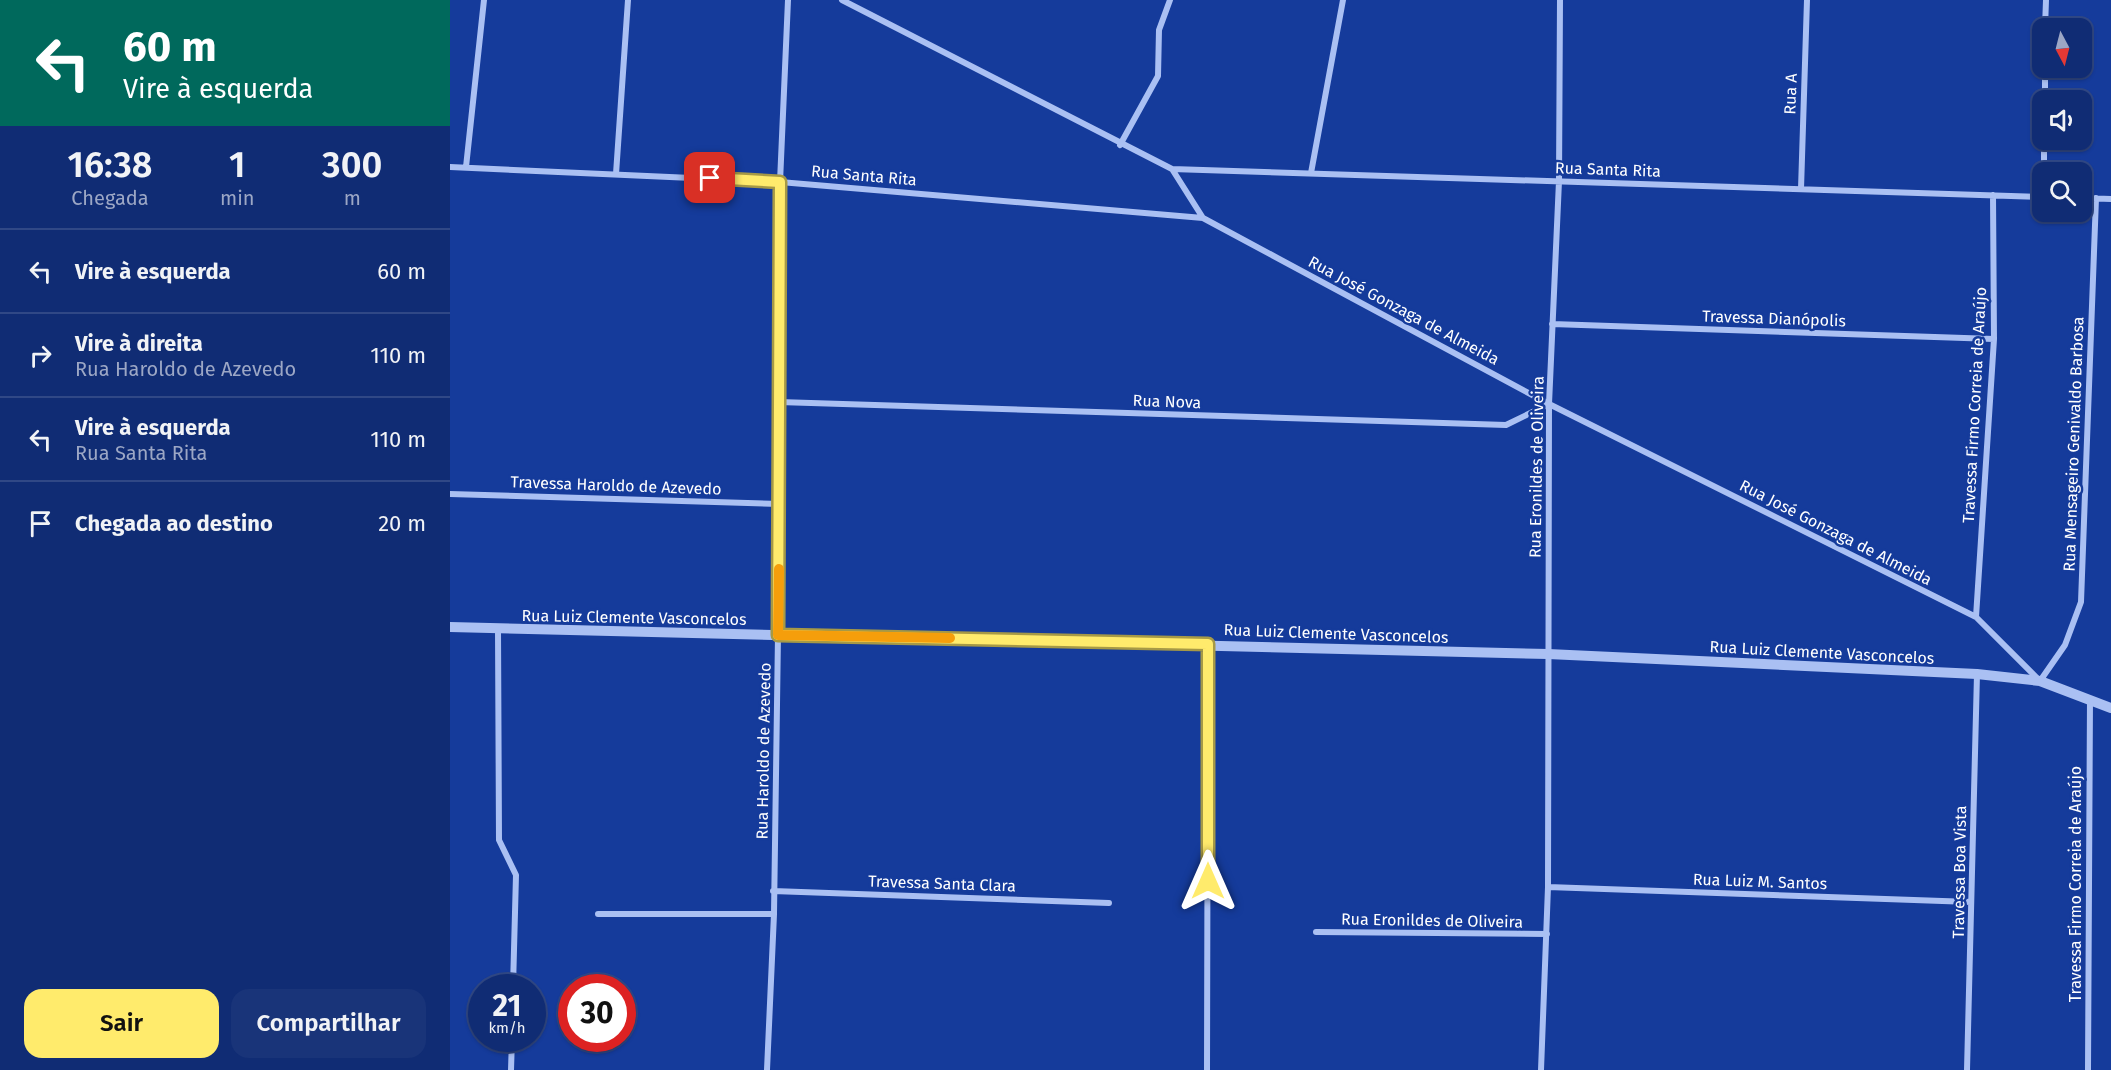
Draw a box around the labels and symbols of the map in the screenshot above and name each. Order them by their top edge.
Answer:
north arrow [2032,18,2092,78]
street label: Rua A [1780,72,1801,115]
pin [684,152,735,203]
street label: Rua Santa Rita [1555,158,1661,181]
street label: Rua Santa Rita [810,161,918,190]
street label: Rua José Gonzaga de Almeida [1305,252,1502,369]
street label: Travessa Firmo Correia de Araújo [1959,286,1990,524]
street label: Travessa Dianópolis [1702,306,1846,331]
street label: Rua Mensageiro Genivaldo Barbosa [2060,316,2087,572]
street label: Rua Eronildes de Oliveira [1525,376,1548,558]
street label: Rua Nova [1132,391,1202,412]
street label: Travessa Haroldo de Azevedo [510,472,722,499]
street label: Rua José Gonzaga de Almeida [1736,476,1935,589]
street label: Rua Luiz Clemente Vasconcelos [521,606,747,629]
street label: Rua Luiz Clemente Vasconcelos [1223,620,1449,647]
street label: Rua Luiz Clemente Vasconcelos [1709,637,1935,668]
street label: Rua Haroldo de Azevedo [752,662,775,840]
street label: Travessa Firmo Correia de Araújo [2066,766,2085,1002]
street label: Travessa Boa Vista [1949,805,1970,939]
position arrow [1176,849,1240,913]
street label: Rua Luiz M. Santos [1692,870,1827,893]
street label: Travessa Santa Clara [868,871,1016,896]
street label: Rua Eronildes de Oliveira [1341,909,1523,932]
speed limit sign: 30 [558,974,636,1052]

